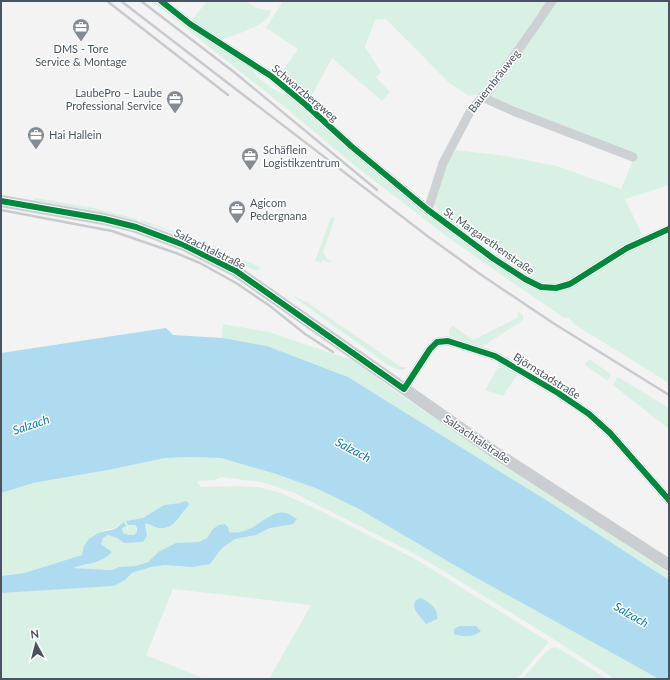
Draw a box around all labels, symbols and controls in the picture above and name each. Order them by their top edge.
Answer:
office icon: DMS - Tore Service & Montage [71,17,91,42]
place label: DMS - Tore Service & Montage [35,42,127,68]
street label: Bauernbräuweg [465,46,522,115]
street label: Schwarzbergweg [270,61,341,124]
place label: LaubePro – Laube Professional Service [66,86,162,112]
office icon: LaubePro – Laube Professional Service [165,89,185,114]
office icon: Hai Hallein [26,125,46,150]
place label: Hai Hallein [49,128,102,141]
place label: Schäflein Logistikzentrum [263,143,340,169]
office icon: Schäflein Logistikzentrum [240,146,260,171]
place label: Agicom Pedergnana [250,196,307,222]
office icon: Agicom Pedergnana [227,199,247,224]
street label: St. Margarethenstraße [442,204,537,277]
street label: Salzachtalstraße [172,226,248,272]
street label: Björnstadstraße [511,350,583,401]
water label: Salzach [11,411,51,438]
street label: Salzachtalstraße [441,411,513,466]
water label: Salzach [333,434,373,465]
water label: Salzach [611,599,651,631]
north arrow [16,624,56,664]
text: N [30,627,40,641]

